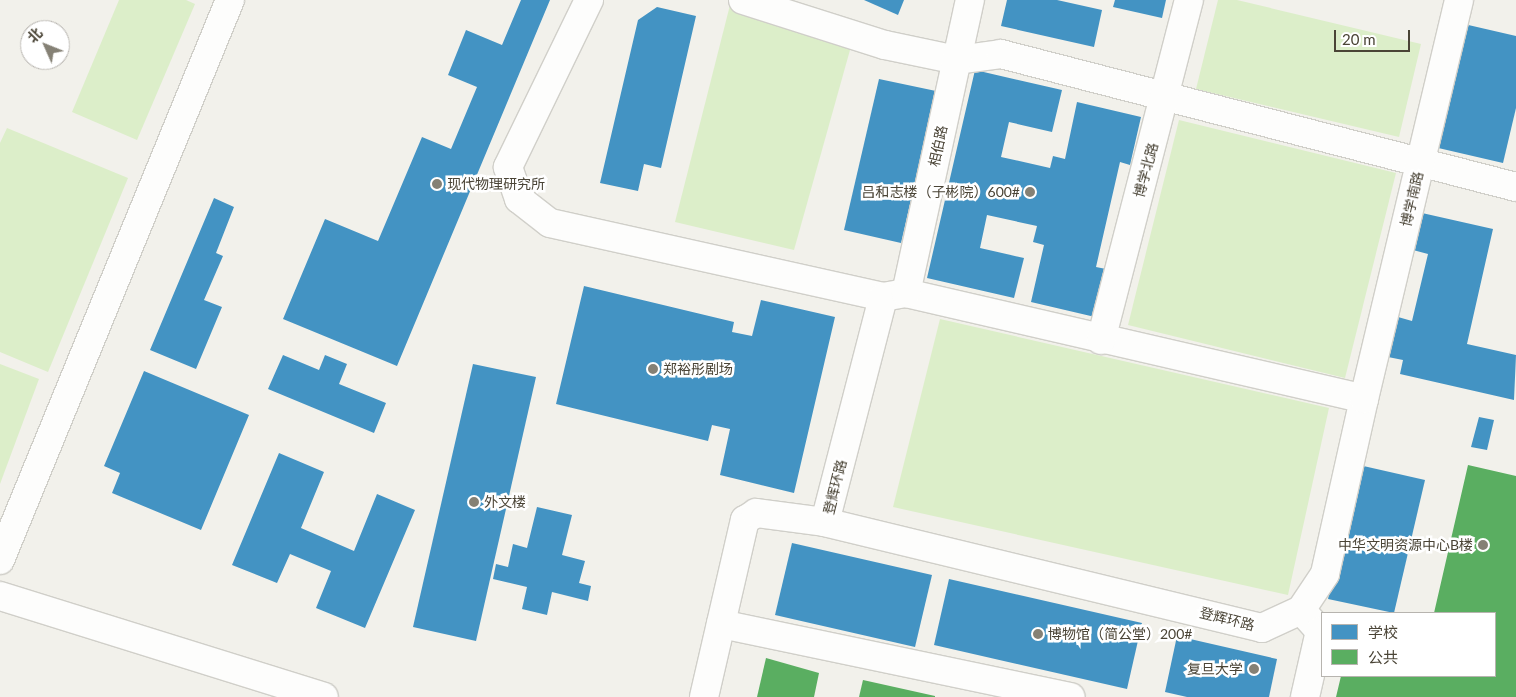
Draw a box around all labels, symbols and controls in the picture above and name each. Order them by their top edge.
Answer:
north arrow [20,20,70,70]
scale bar [1336,20,1412,52]
text: 北 [24,24,46,46]
text: 20 m [1342,30,1376,48]
street label: 相伯路 [925,124,951,168]
street label: 博学北路 [1131,141,1161,199]
street label: 博学南路 [1398,170,1426,228]
place label: 现代物理研究所 [447,176,545,192]
marker: 现代物理研究所 [431,178,443,190]
place label: 吕和志楼（子彬院）600# [862,184,1020,200]
marker: 吕和志楼（子彬院）600# [1024,186,1036,198]
place label: 郑裕彤剧场‌ [663,361,733,377]
marker: 郑裕彤剧场‌ [647,363,659,375]
street label: 登辉环路 [820,458,850,516]
place label: 外文楼 [484,494,526,510]
marker: 外文楼 [468,496,480,508]
place label: 中华文明资源中心B楼 [1338,537,1473,553]
marker: 中华文明资源中心B楼 [1477,539,1489,551]
street label: 登辉环路 [1198,604,1256,634]
legend [1321,612,1496,677]
text: 学校 [1368,623,1398,641]
place label: 博物馆（简公堂）200# [1048,626,1192,642]
marker: 博物馆（简公堂）200# [1032,628,1044,640]
text: 公共 [1368,648,1398,666]
place label: 复旦大学 [1187,661,1243,677]
marker: 复旦大学 [1247,662,1261,676]

